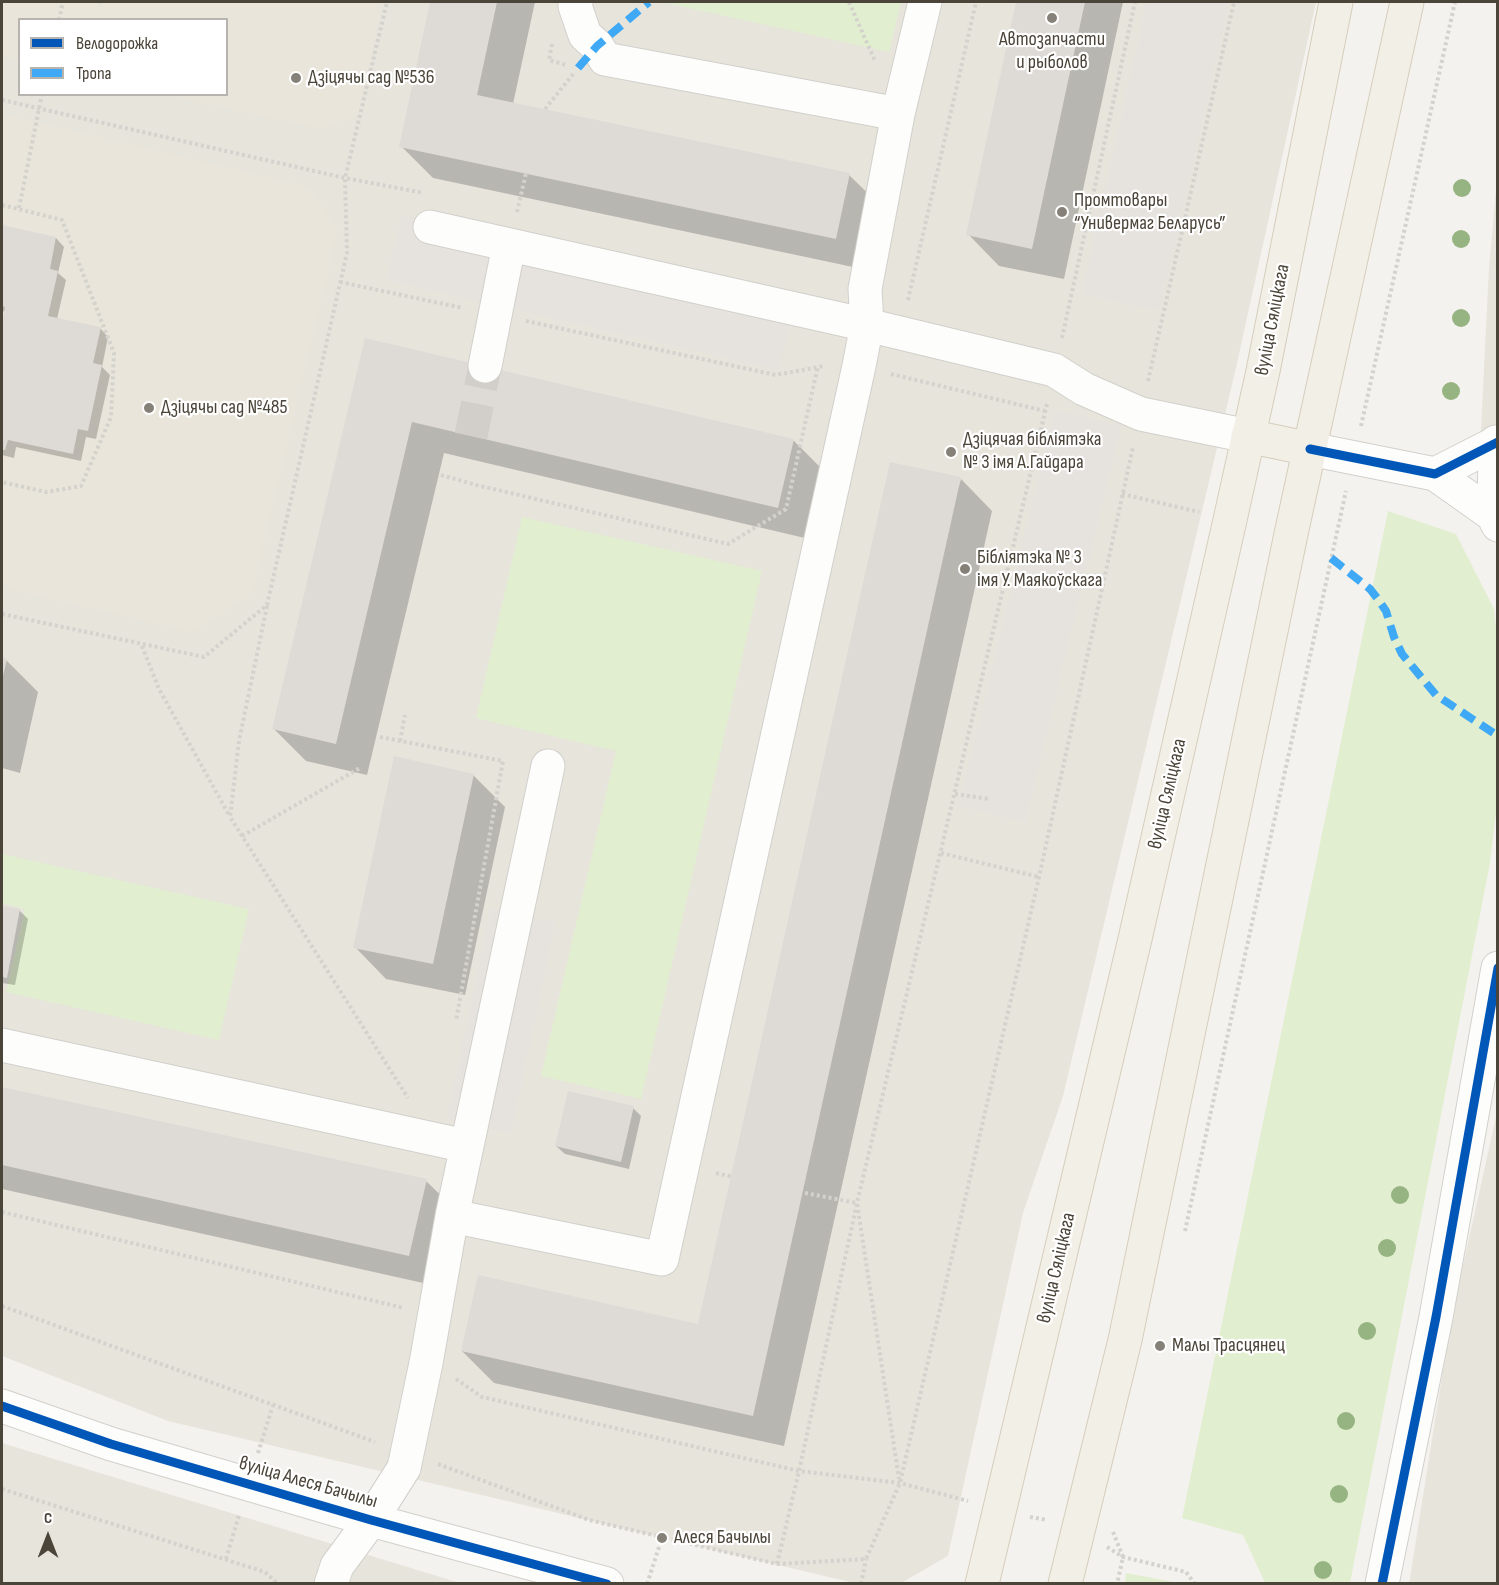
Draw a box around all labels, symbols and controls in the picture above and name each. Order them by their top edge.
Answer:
marker: Автозапчасти и рыболов [1045,11,1059,25]
legend [18,18,228,96]
place label: Автозапчасти и рыболов [999,28,1105,75]
text: Велодорожка [76,33,158,54]
text: Тропа [76,63,112,84]
place label: Дзіцячы сад №536 [308,66,435,90]
marker: Дзіцячы сад №536 [289,71,303,85]
place label: Промтовары “Универмаг Беларусь” [1074,189,1226,236]
marker: Промтовары “Универмаг Беларусь” [1055,205,1069,219]
street label: вуліца Сяліцкага [1250,262,1296,378]
place label: Дзіцячы сад №485 [161,396,288,420]
marker: Дзіцячы сад №485 [142,401,156,415]
place label: Дзіцячая бібліятэка № 3 імя А.Гайдара [963,428,1101,475]
marker: Дзіцячая бібліятэка № 3 імя А.Гайдара [944,445,958,459]
place label: Бібліятэка № 3 імя У. Маякоўскага [977,546,1102,593]
marker: Бібліятэка № 3 імя У. Маякоўскага [958,562,972,576]
street label: вуліца Сяліцкага [1144,736,1192,852]
street label: вуліца Сяліцкага [1033,1210,1081,1326]
place label: Малы Трасцянец [1172,1334,1285,1358]
marker: Малы Трасцянец [1153,1339,1167,1353]
street label: вуліца Алеся Бачылы [236,1452,380,1514]
north arrow [18,1507,78,1567]
text: С [44,1509,52,1528]
place label: Алеся Бачылы [674,1526,771,1550]
marker: Алеся Бачылы [655,1531,669,1545]

